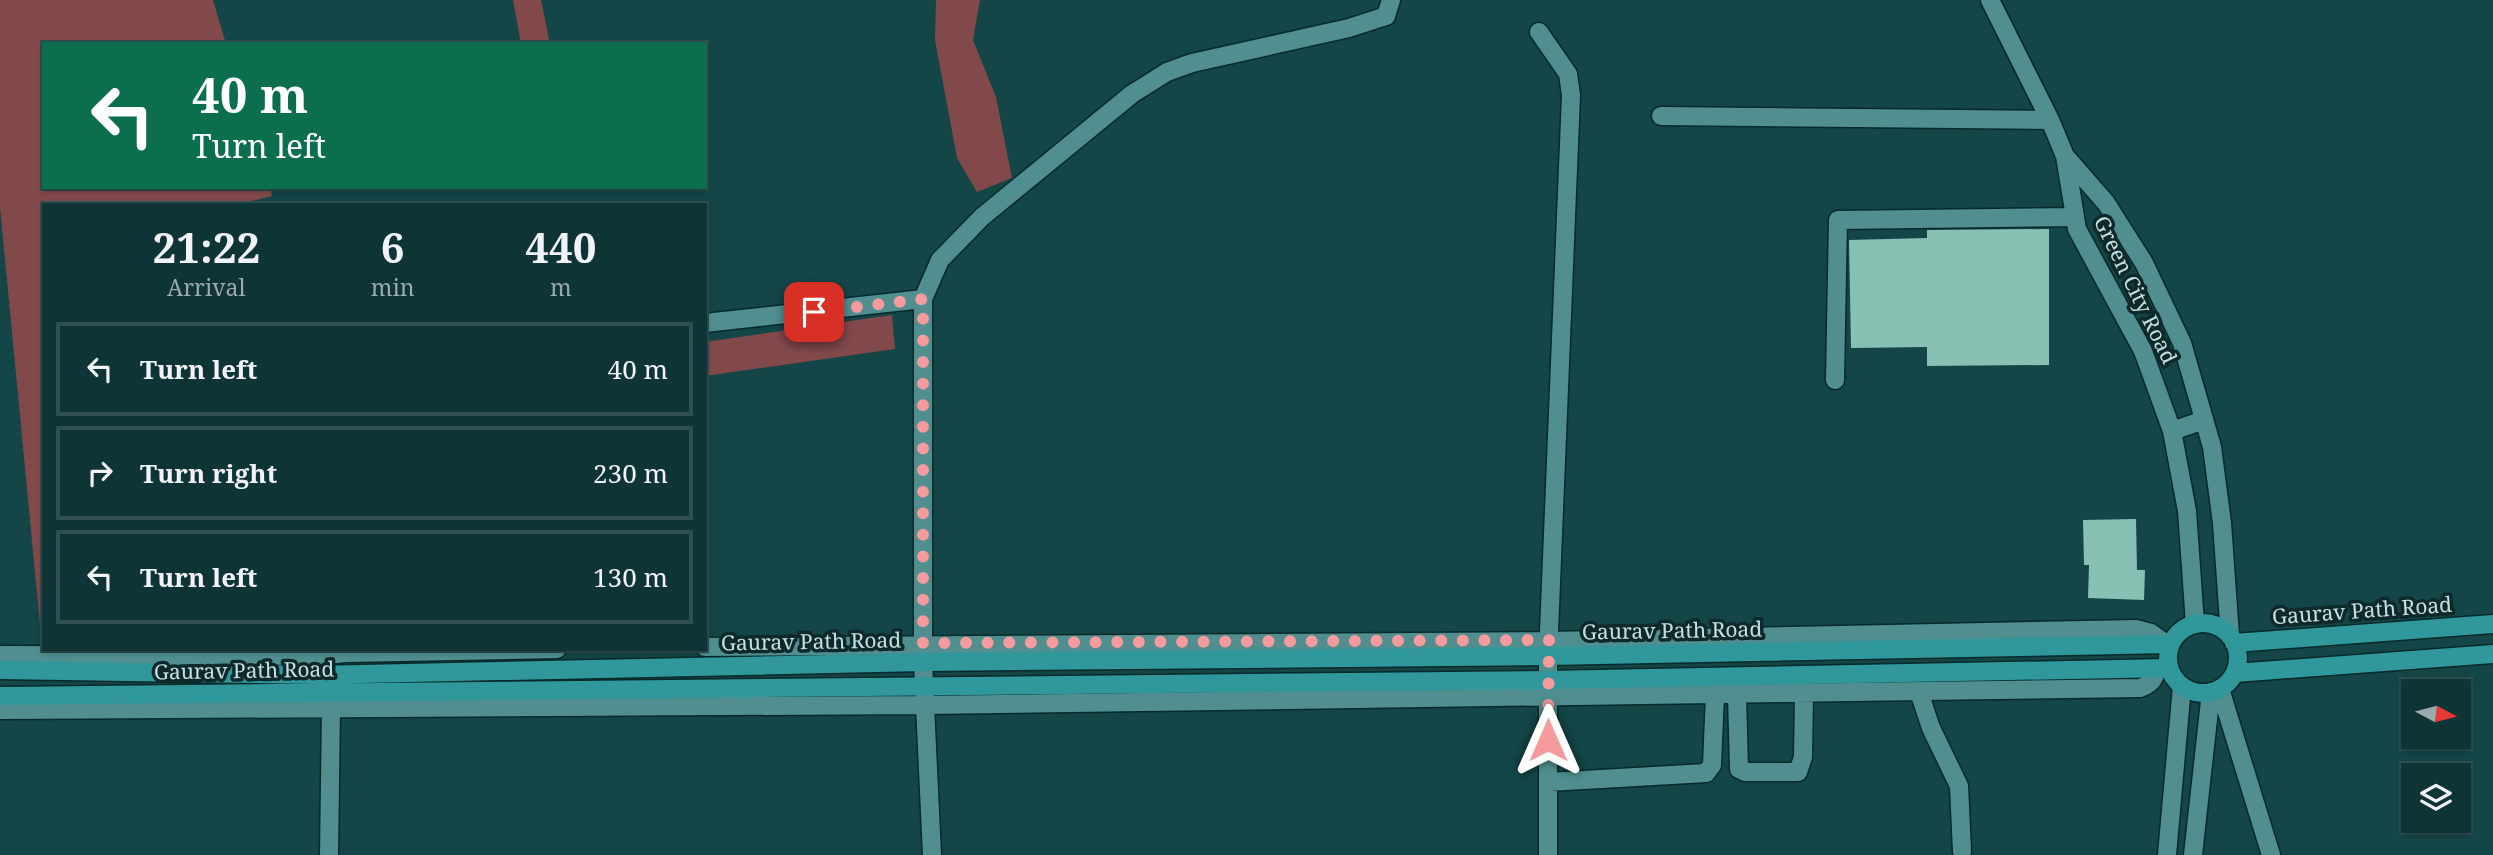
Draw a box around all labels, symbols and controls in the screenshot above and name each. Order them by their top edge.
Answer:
text: 40 m [192,61,308,127]
icon: left [77,70,168,161]
text: Turn left [192,124,326,167]
street label: Green City Road [2088,211,2184,368]
text: 21:22 [153,218,260,275]
text: 6 [381,218,405,275]
text: 440 [525,218,596,275]
text: Arrival [167,271,246,303]
text: min [371,271,415,303]
text: m [550,271,572,303]
pin [784,282,844,342]
icon: arrive [795,293,833,331]
icon: left [81,350,119,388]
text: Turn left [140,351,257,387]
text: 40 m [608,351,668,387]
icon: right [81,454,119,492]
text: Turn right [140,455,277,491]
text: 230 m [593,455,668,491]
icon: left [81,558,119,596]
text: Turn left [140,559,257,595]
text: 130 m [593,559,668,595]
street label: Gaurav Path Road [2271,590,2453,630]
street label: Gaurav Path Road [1582,614,1762,646]
street label: Gaurav Path Road [721,625,901,657]
street label: Gaurav Path Road [154,654,334,686]
north arrow [2401,679,2471,749]
map controls [2401,679,2471,833]
position arrow [1511,703,1585,777]
button: layers [2401,763,2471,833]

